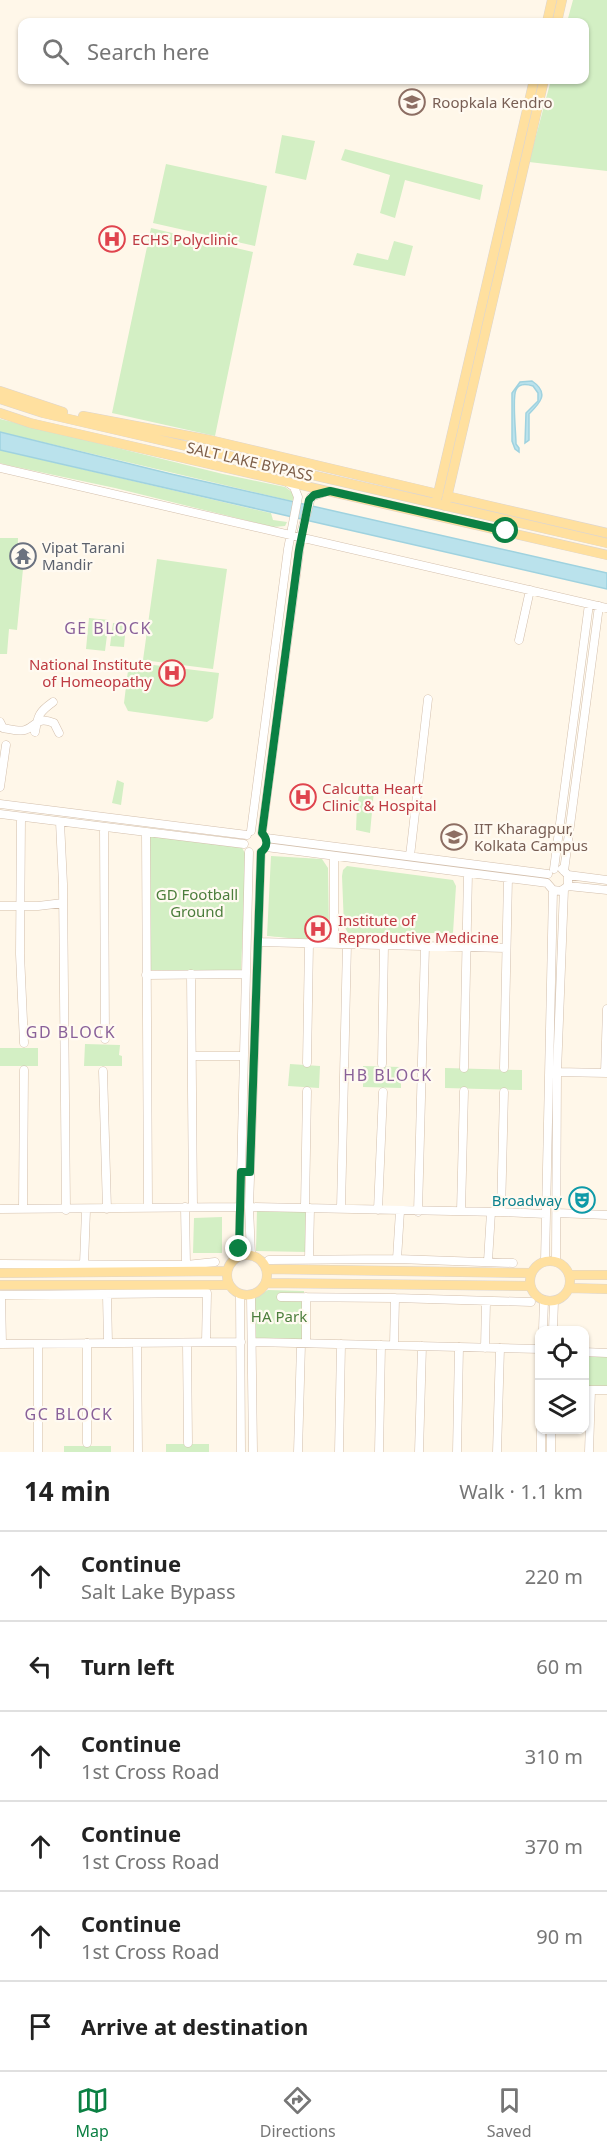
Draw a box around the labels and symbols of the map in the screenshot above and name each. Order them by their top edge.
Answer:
school or university icon: Roopkala Kendro [397,87,427,117]
place label: Roopkala Kendro [432,92,553,112]
hospital icon: ECHS Polyclinic [97,224,127,254]
place label: ECHS Polyclinic [132,229,238,249]
street label: SALT LAKE BYPASS [185,437,315,485]
route start [492,517,518,543]
place label: Vipat Tarani Mandir [42,537,125,574]
temple icon: Vipat Tarani Mandir [8,541,38,571]
district label: GE BLOCK [64,617,152,639]
place label: National Institute of Homeopathy [29,654,152,691]
hospital icon: National Institute of Homeopathy [157,658,187,688]
place label: Calcutta Heart Clinic & Hospital [322,778,437,815]
hospital icon: Calcutta Heart Clinic & Hospital [288,782,318,812]
place label: IIT Kharagpur, Kolkata Campus [474,818,588,855]
school or university icon: IIT Kharagpur, Kolkata Campus [439,822,469,852]
park label: GD Football Ground [156,884,238,921]
place label: Institute of Reproductive Medicine [338,910,499,947]
hospital icon: Institute of Reproductive Medicine [303,914,333,944]
district label: GD BLOCK [26,1021,116,1043]
district label: HB BLOCK [343,1064,433,1086]
theatre icon: Broadway [567,1185,597,1215]
place label: Broadway [492,1190,562,1210]
route end [225,1235,251,1261]
park label: HA Park [251,1306,307,1326]
district label: GC BLOCK [25,1403,113,1425]

